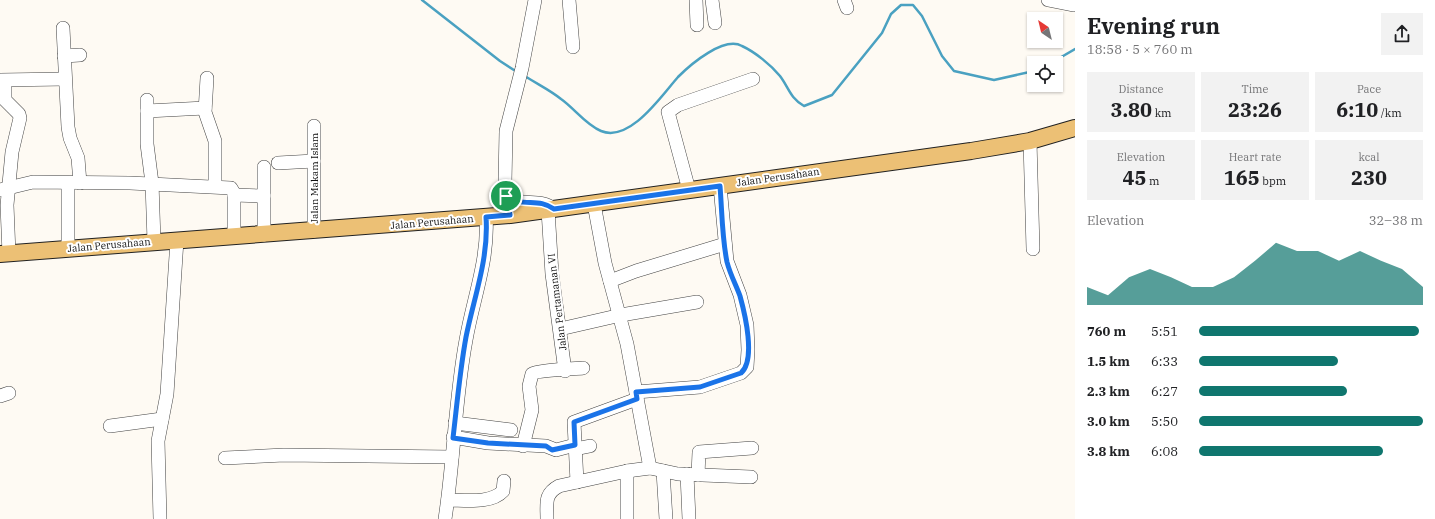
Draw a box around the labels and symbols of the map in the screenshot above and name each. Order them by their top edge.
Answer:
north arrow [1027,12,1063,48]
street label: Jalan Makam Islam [308,132,321,223]
street label: Jalan Perusahaan [736,165,821,189]
pin [489,179,523,213]
street label: Jalan Perusahaan [390,212,475,232]
street label: Jalan Perusahaan [67,235,152,255]
street label: Jalan Pertamanan VI [545,253,569,351]

